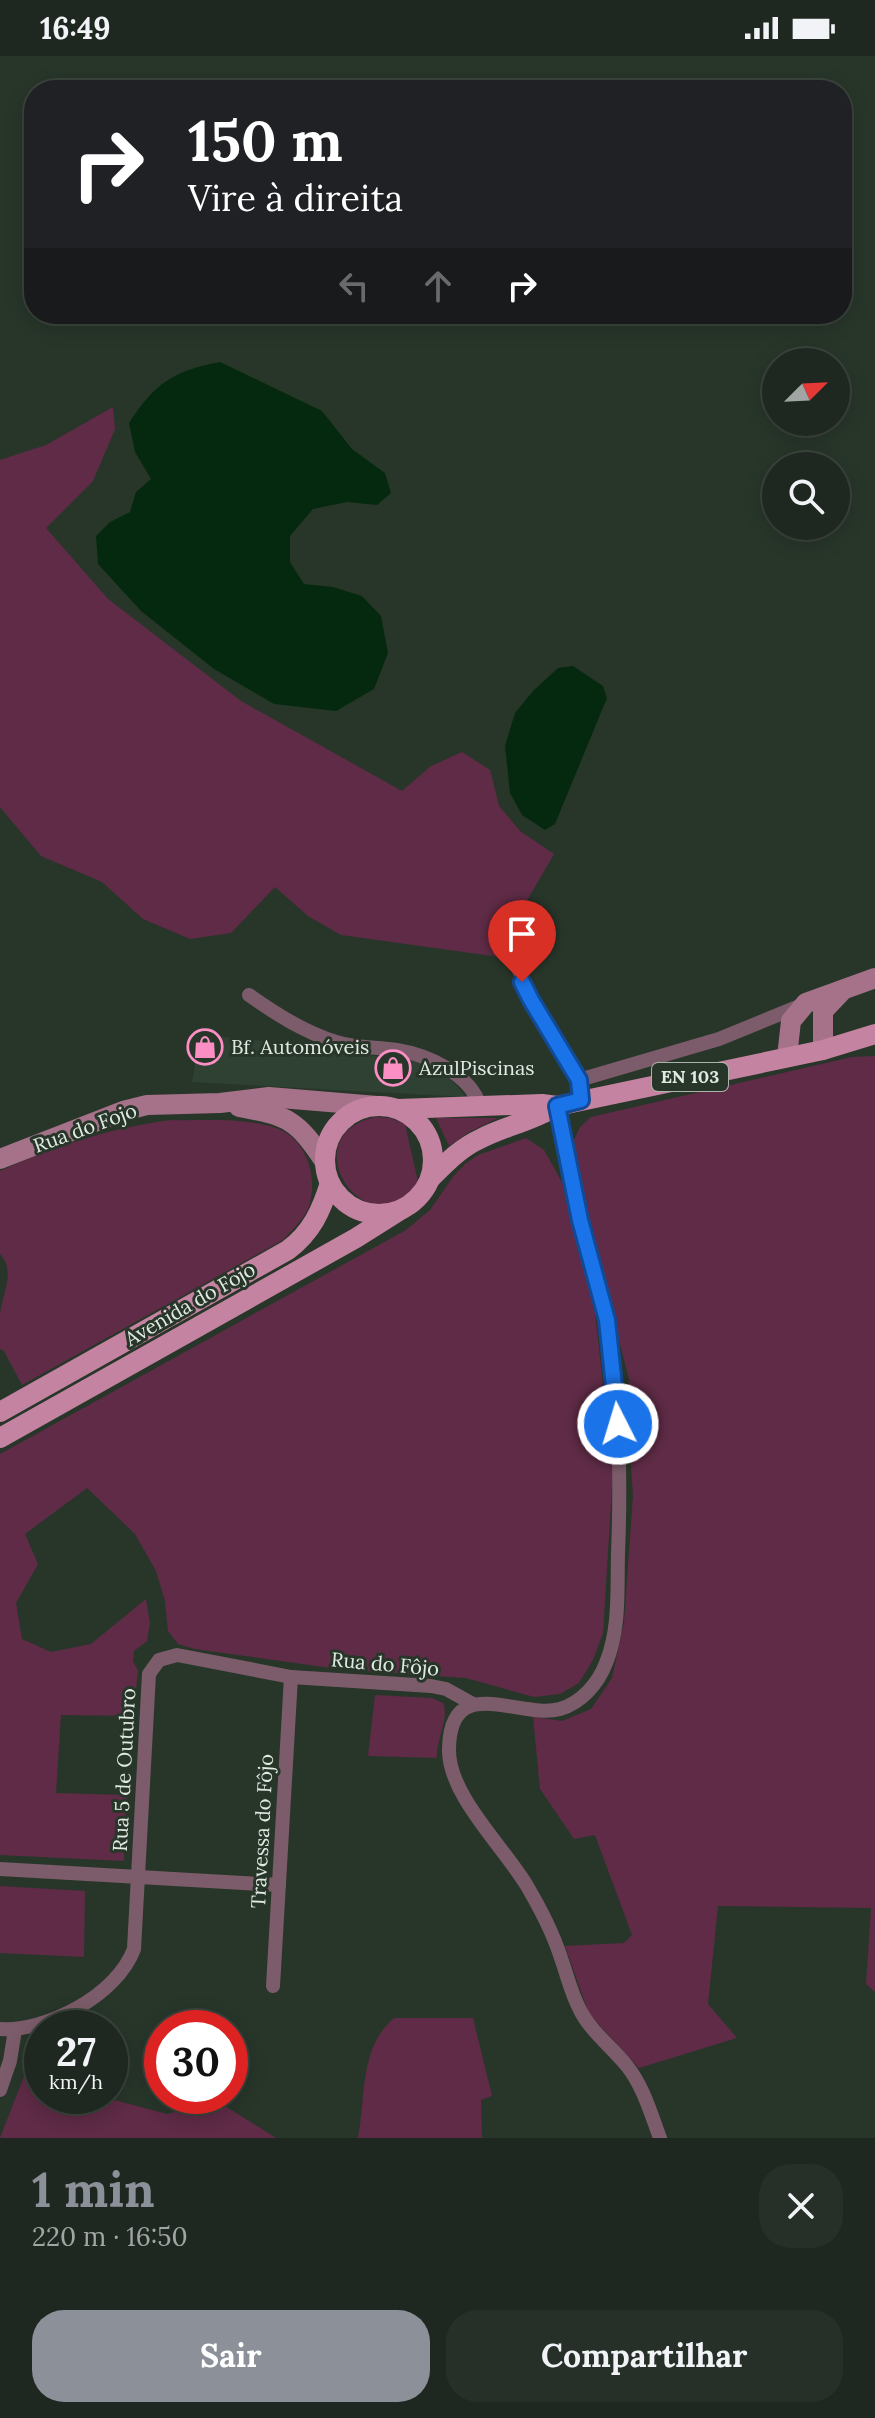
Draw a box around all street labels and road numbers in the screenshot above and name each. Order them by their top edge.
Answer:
road number: EN 103 [652,1063,728,1091]
street label: Rua do Fojo [30,1097,140,1158]
street label: Avenida do Fojo [119,1256,259,1352]
street label: Rua do Fôjo [330,1646,440,1681]
street label: Rua 5 de Outubro [107,1688,140,1852]
street label: Travessa do Fôjo [245,1753,278,1909]

